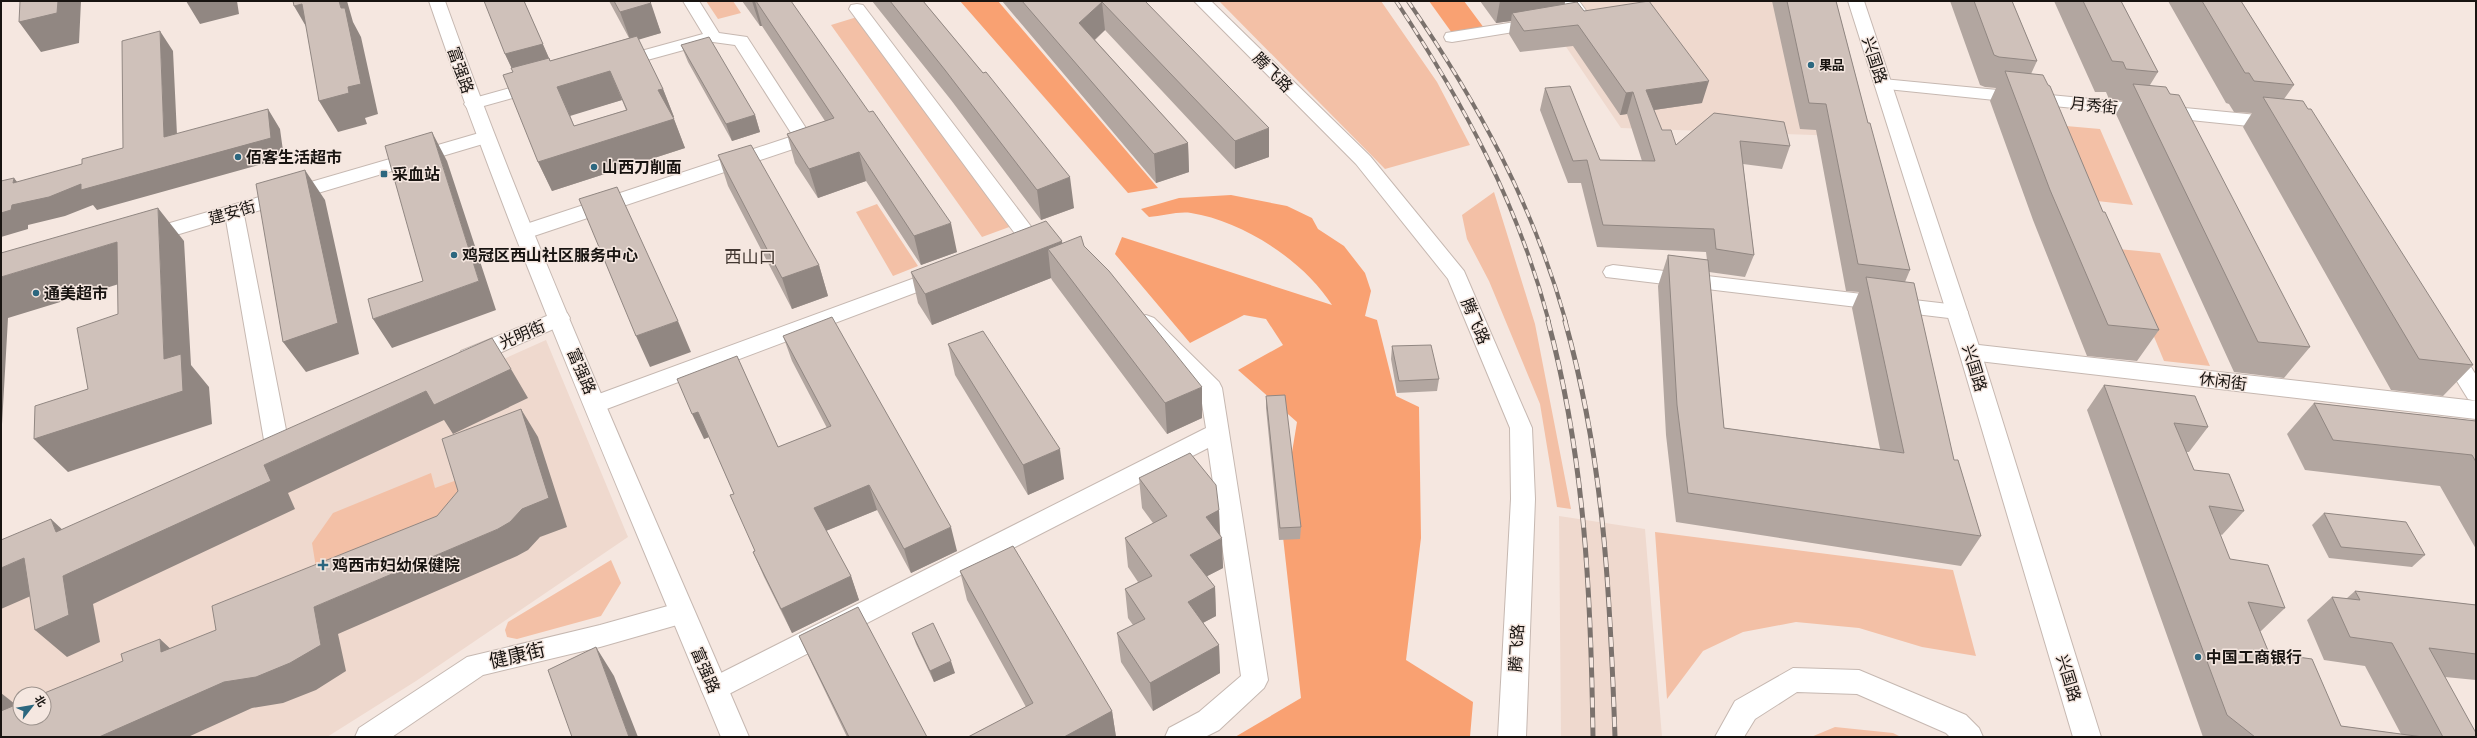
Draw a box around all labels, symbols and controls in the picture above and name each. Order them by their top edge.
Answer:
street label: 兴国路 [1856,34,1893,87]
street label: 富强路 [442,44,479,97]
street label: 腾飞路 [1248,47,1298,97]
place label: 果品 [1819,56,1845,75]
marker: 果品 [1806,60,1816,70]
street label: 月秀街 [2069,92,2119,119]
place label: 佰客生活超市 [246,146,342,169]
marker: 佰客生活超市 [233,152,243,162]
place label: 山西刀削面 [602,156,682,179]
marker: 山西刀削面 [589,162,599,172]
place label: 采血站 [392,163,440,186]
marker: 采血站 [379,169,389,179]
street label: 建安街 [206,195,258,230]
place label: 鸡冠区西山社区服务中心 [462,244,638,267]
district label: 西山口 [725,245,776,269]
marker: 鸡冠区西山社区服务中心 [449,250,459,260]
place label: 通美超市 [44,282,108,305]
marker: 通美超市 [31,288,41,298]
street label: 腾飞路 [1456,295,1496,348]
street label: 光明街 [496,314,549,354]
street label: 兴国路 [1957,342,1993,394]
street label: 富强路 [562,345,602,398]
street label: 休闲街 [2198,367,2248,396]
place label: 鸡西市妇幼保健院 [332,554,460,577]
marker: 鸡西市妇幼保健院 [317,559,329,571]
street label: 腾飞路 [1504,623,1529,673]
street label: 健康街 [486,636,548,675]
street label: 富强路 [686,644,726,697]
place label: 中国工商银行 [2206,646,2302,669]
street label: 兴国路 [2051,652,2087,704]
marker: 中国工商银行 [2193,652,2203,662]
north arrow [12,686,52,726]
text: 北 [31,692,50,710]

